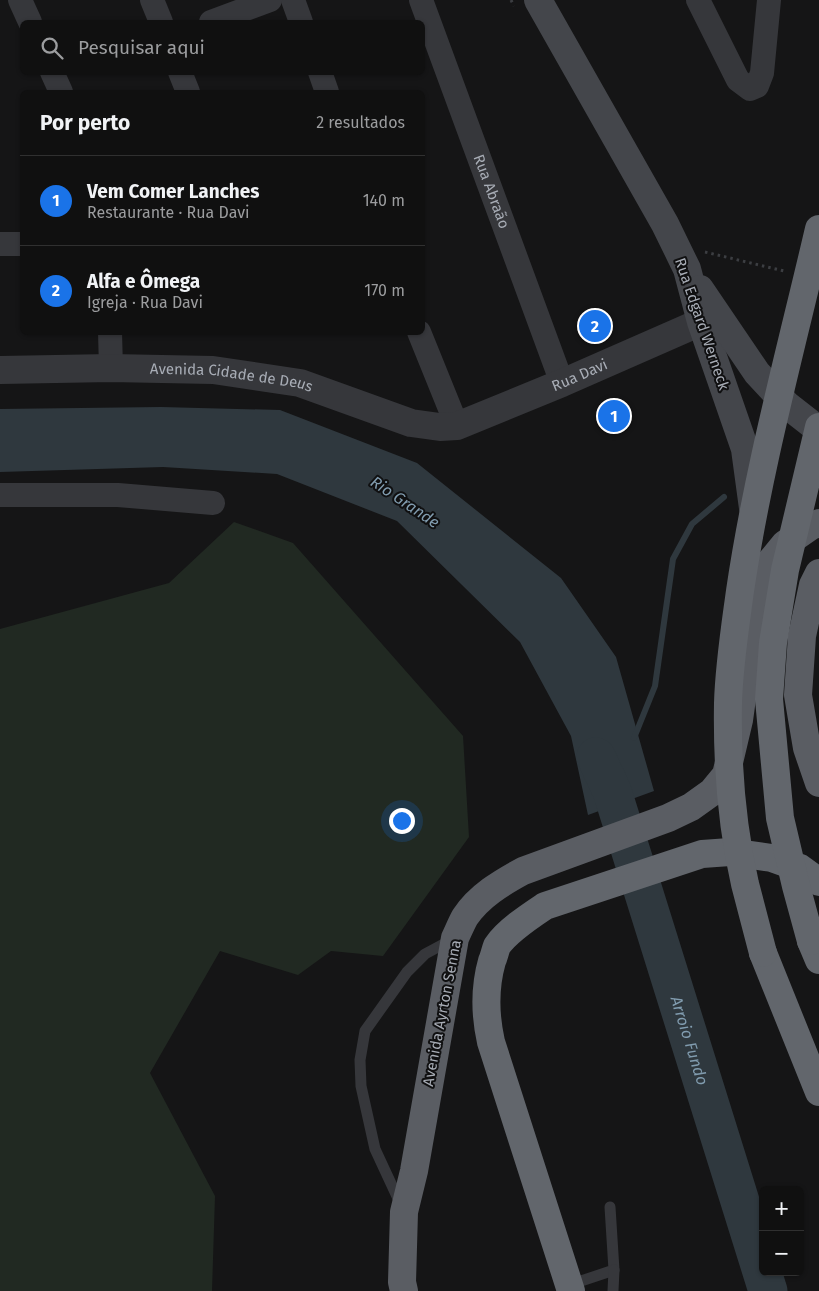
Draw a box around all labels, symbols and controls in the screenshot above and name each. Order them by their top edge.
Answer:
search box [20,20,425,75]
icon: search [38,34,66,62]
text: Pesquisar aqui [78,36,205,59]
text: Por perto [40,110,130,136]
text: 2 resultados [316,113,405,132]
street label: Rua Abraão [470,152,513,231]
text: Vem Comer Lanches [87,180,259,203]
text: 1 [52,191,60,210]
text: 140 m [363,191,405,210]
text: Restaurante · Rua Davi [87,203,250,222]
street label: Rua Edgard Werneck [671,256,733,393]
text: Alfa e Ômega [87,270,200,293]
text: 2 [52,281,60,300]
text: 170 m [364,281,405,300]
text: Igreja · Rua Davi [87,293,203,312]
pin: 2 [579,307,611,345]
street label: Rua Davi [549,355,610,395]
street label: Avenida Cidade de Deus [150,360,315,396]
pin: 1 [598,397,630,435]
water label: Rio Grande [367,472,443,532]
your location [389,808,415,834]
street label: Avenida Ayrton Senna [419,938,465,1088]
water label: Arroio Fundo [667,993,713,1087]
map controls [759,1186,804,1276]
button: + [759,1186,804,1231]
button: − [759,1231,804,1276]

